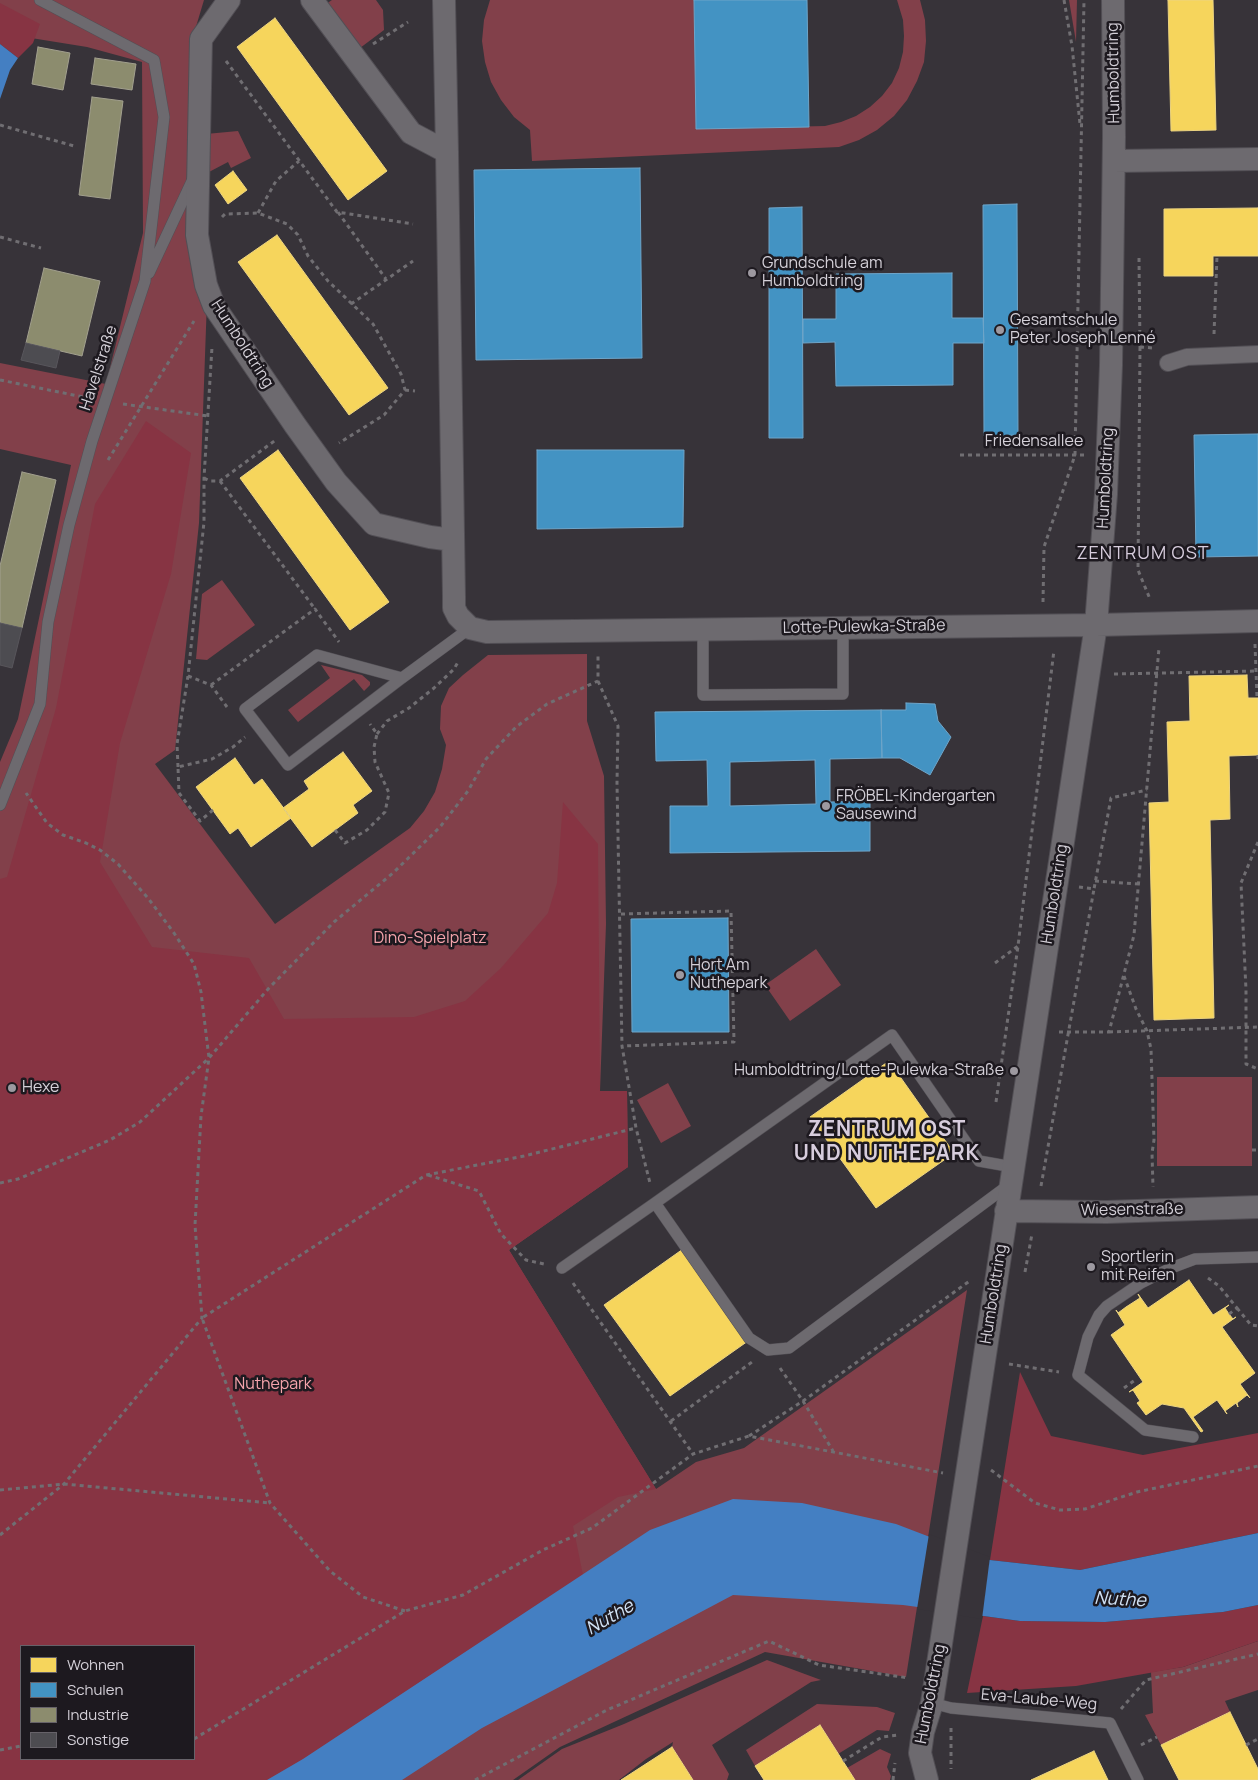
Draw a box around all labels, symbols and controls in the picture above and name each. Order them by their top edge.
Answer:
street label: Humboldtring [1104,22,1124,124]
place label: Grundschule am Humboldtring [762,254,882,292]
marker: Grundschule am Humboldtring [746,267,758,279]
street label: Humboldtring [206,296,278,392]
place label: Gesamtschule Peter Joseph Lenné [1010,311,1155,349]
street label: Havelstraße [76,323,122,413]
marker: Gesamtschule Peter Joseph Lenné [994,324,1006,336]
street label: Humboldtring [1094,427,1118,529]
street label: Friedensallee [985,432,1083,452]
district label: ZENTRUM OST [1075,543,1211,565]
street label: Lotte-Pulewka-Straße [782,616,946,638]
place label: FRÖBEL-Kindergarten Sausewind [836,787,995,825]
marker: FRÖBEL-Kindergarten Sausewind [820,800,832,812]
street label: Humboldtring [1038,843,1072,945]
park label: Dino-Spielplatz [373,929,487,949]
place label: Hort Am Nuthepark [690,956,768,994]
marker: Hort Am Nuthepark [674,969,686,981]
place label: Humboldtring/Lotte-Pulewka-Straße [734,1061,1004,1081]
marker: Humboldtring/Lotte-Pulewka-Straße [1008,1065,1020,1077]
place label: Hexe [22,1078,59,1098]
marker: Hexe [6,1082,18,1094]
district label: ZENTRUM OST UND NUTHEPARK [792,1117,982,1167]
street label: Wiesenstraße [1080,1200,1184,1220]
street label: Humboldtring [977,1243,1011,1345]
place label: Sportlerin mit Reifen [1101,1248,1175,1286]
marker: Sportlerin mit Reifen [1085,1261,1097,1273]
park label: Nuthepark [234,1375,312,1395]
water label: Nuthe [1094,1588,1146,1612]
water label: Nuthe [582,1596,638,1640]
street label: Humboldtring [912,1643,950,1745]
legend [20,1645,195,1760]
text: Wohnen [67,1654,124,1675]
text: Schulen [67,1679,123,1700]
street label: Eva-Laube-Weg [980,1685,1098,1715]
text: Industrie [67,1704,129,1725]
text: Sonstige [67,1729,129,1750]

